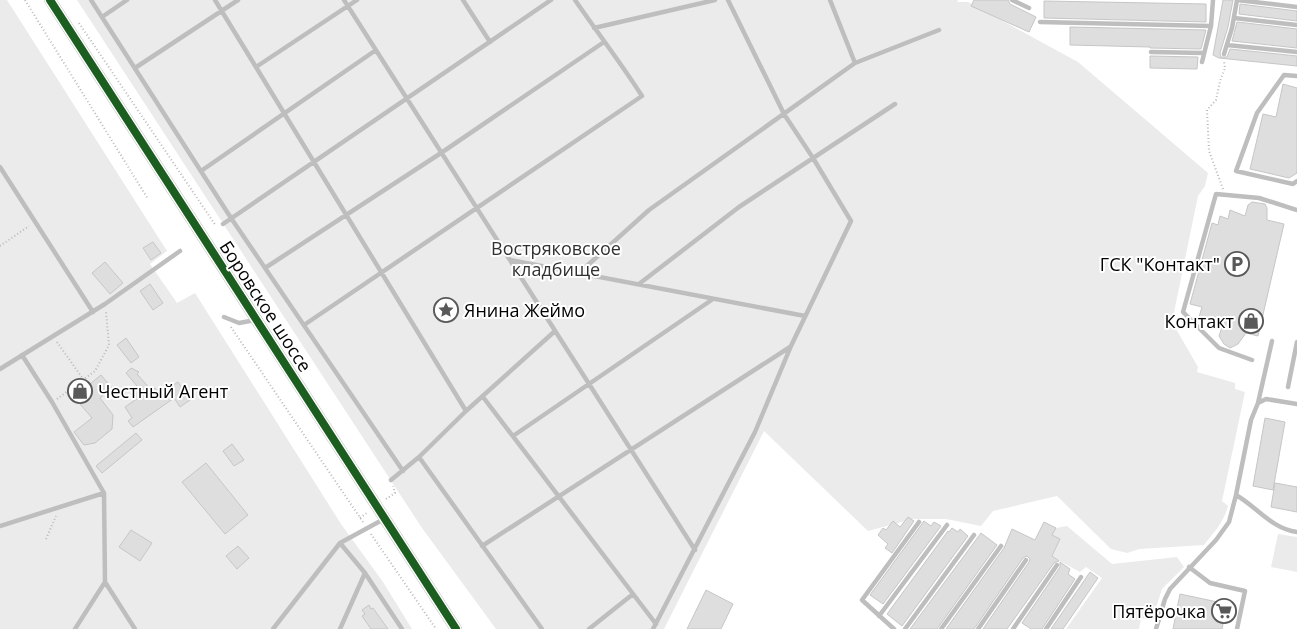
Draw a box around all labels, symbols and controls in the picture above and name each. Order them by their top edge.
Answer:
street label: Боровское шоссе [215,236,317,376]
park label: Востряковское кладбище [491,236,621,281]
parking icon: ГСК "Контакт" [1224,251,1250,277]
place label: ГСК "Контакт" [1100,252,1220,276]
place icon: Янина Жеймо [433,297,459,323]
place label: Янина Жеймо [464,298,585,322]
shop icon: Контакт [1238,308,1264,334]
place label: Контакт [1165,309,1235,333]
shop icon: Честный Агент [67,378,93,404]
place label: Честный Агент [98,379,229,403]
supermarket icon: Пятёрочка [1211,598,1237,624]
place label: Пятёрочка [1112,599,1206,623]

